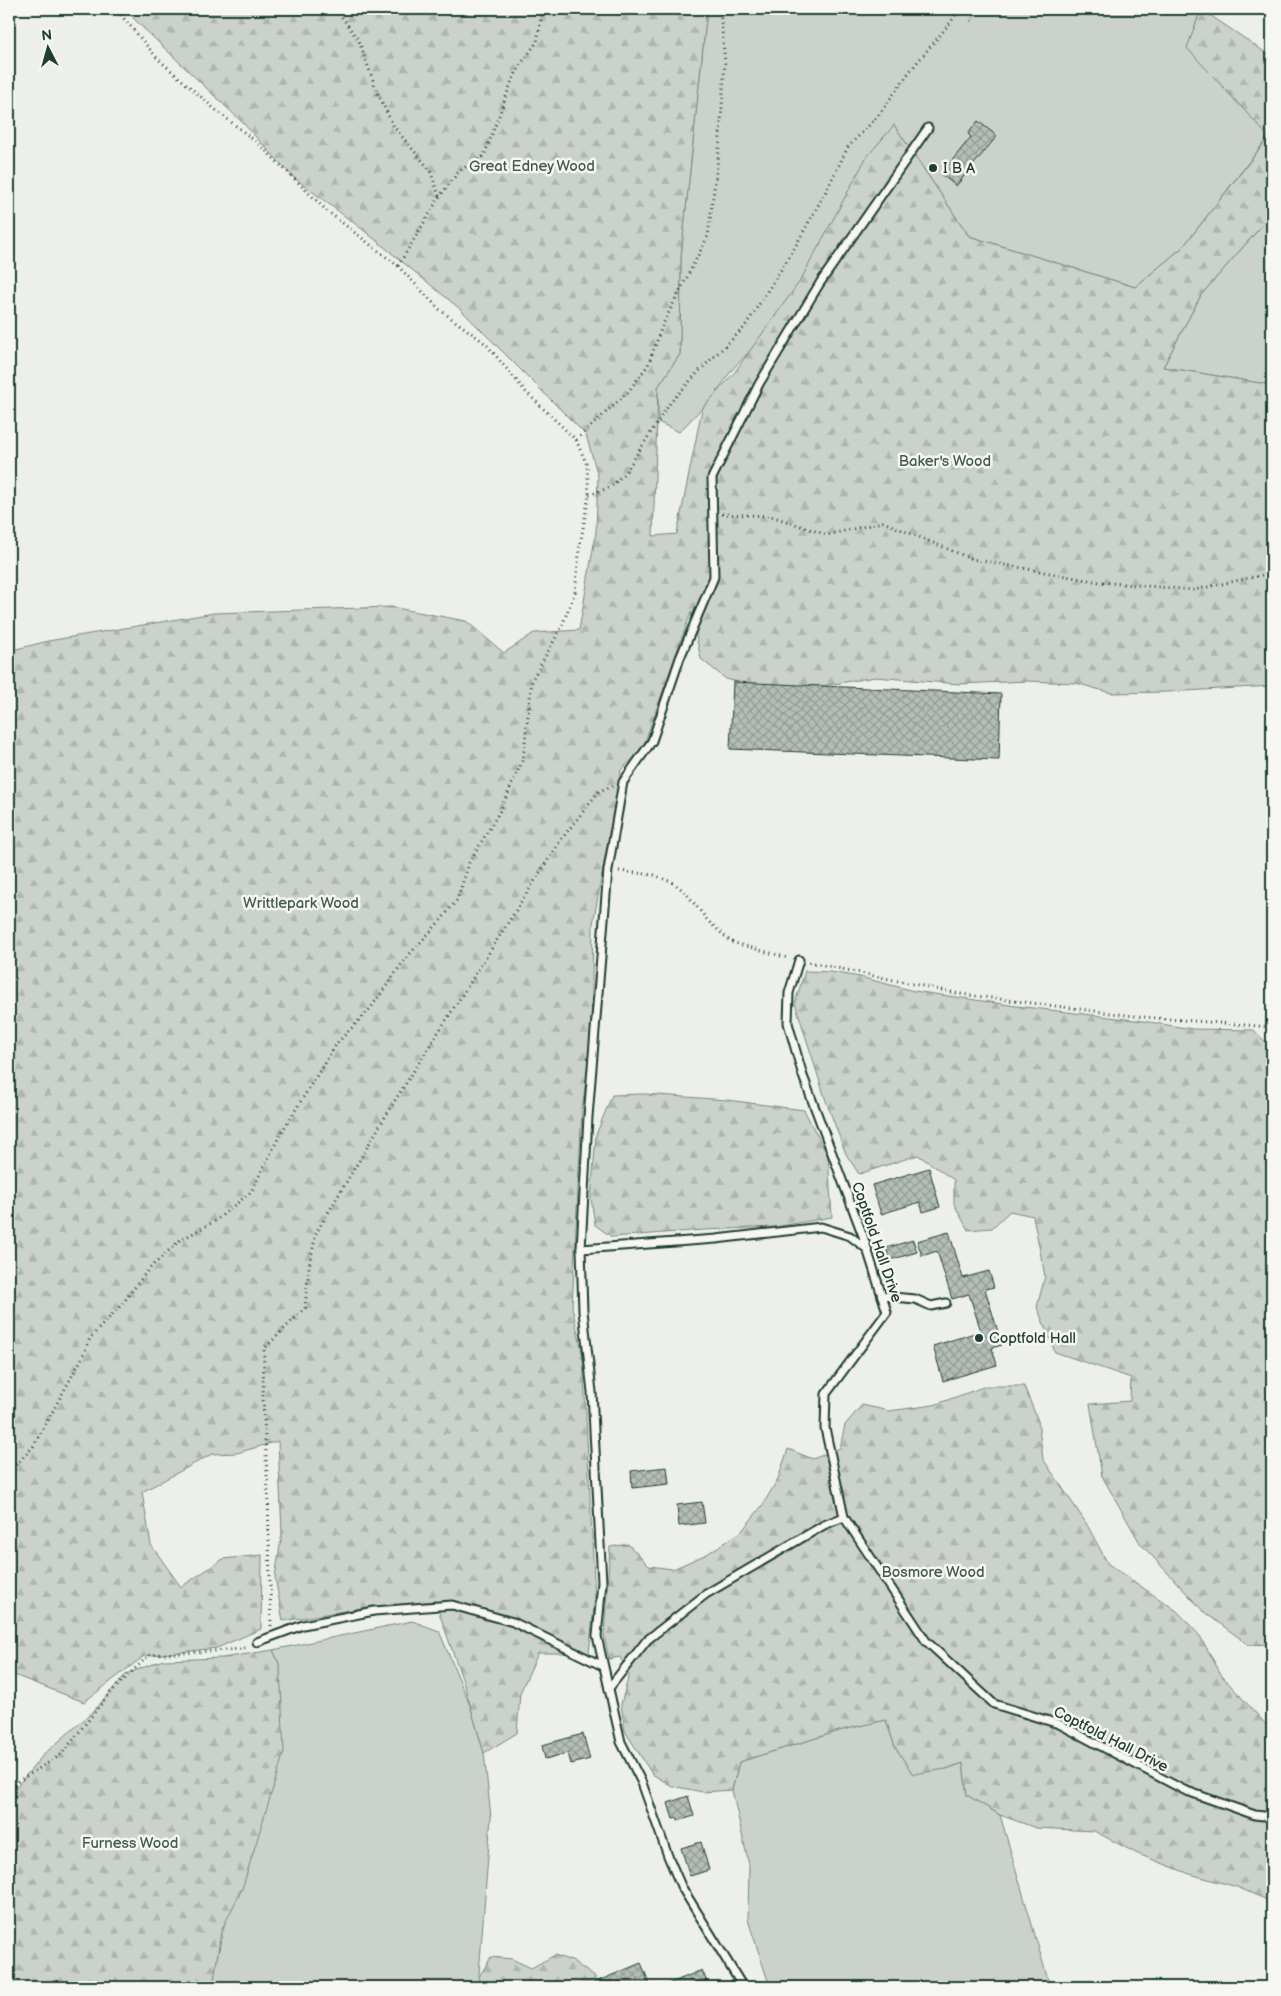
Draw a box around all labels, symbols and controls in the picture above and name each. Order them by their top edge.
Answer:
north arrow [22,22,72,72]
text: N [41,27,53,45]
park label: Great Edney Wood [469,157,595,176]
place label: I B A [943,159,976,178]
marker: I B A [927,162,939,174]
park label: Baker's Wood [899,452,991,471]
park label: Writtlepark Wood [243,894,359,913]
street label: Coptfold Hall Drive [847,1179,906,1305]
place label: Coptfold Hall [989,1329,1076,1348]
marker: Coptfold Hall [973,1332,985,1344]
park label: Bosmore Wood [881,1563,985,1582]
street label: Coptfold Hall Drive [1050,1702,1171,1777]
park label: Furness Wood [82,1834,178,1853]

